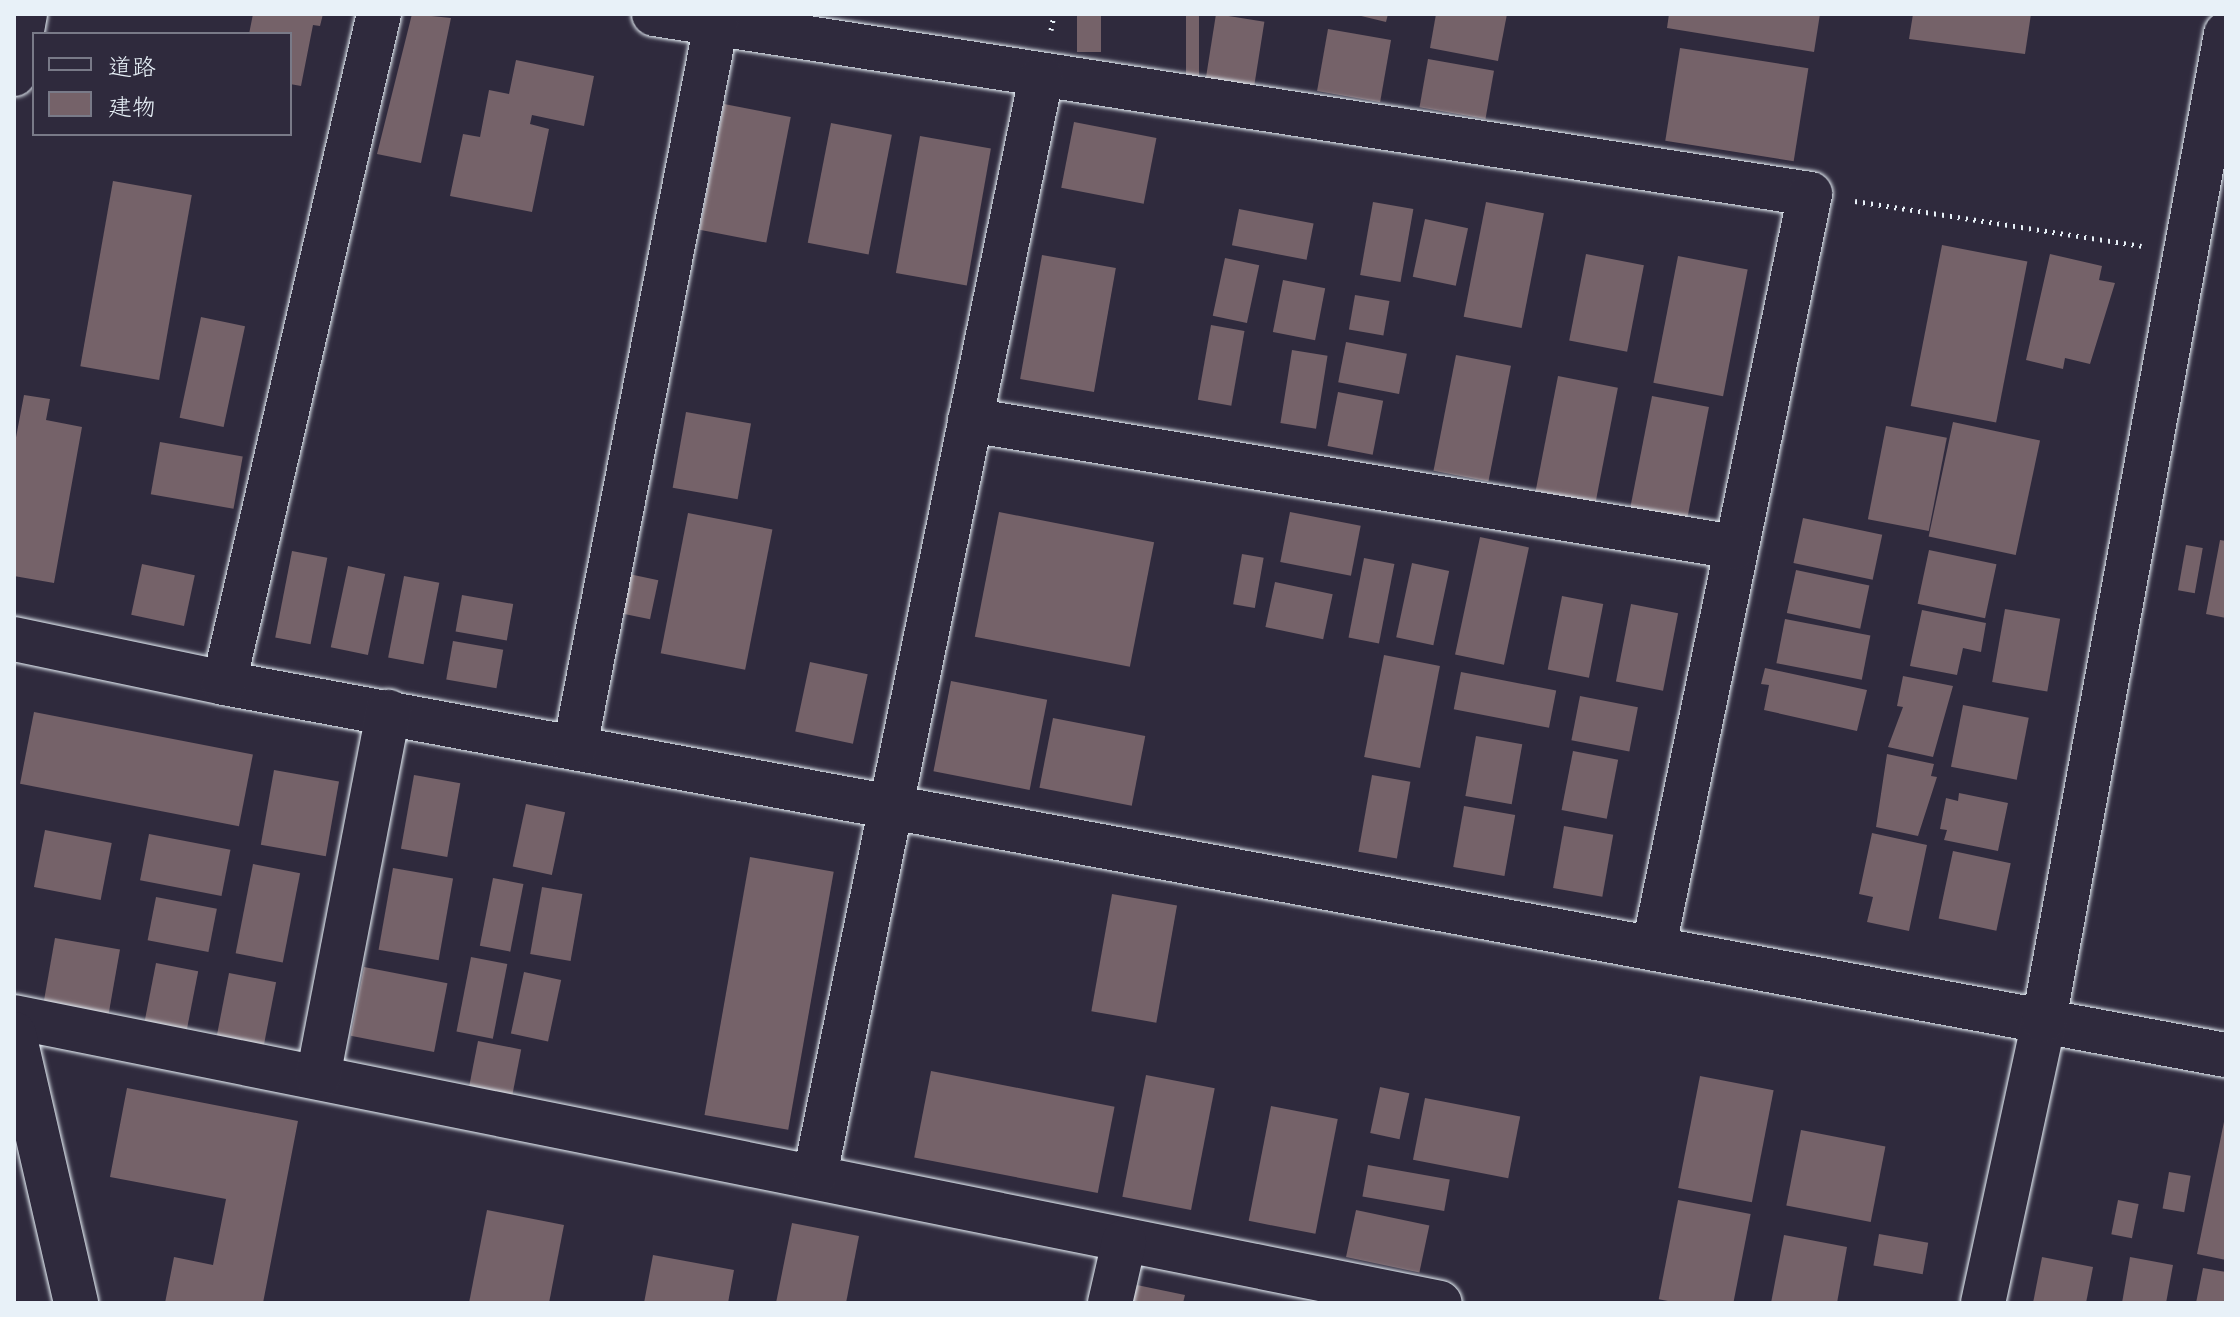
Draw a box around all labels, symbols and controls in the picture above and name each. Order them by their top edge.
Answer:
legend [32,32,292,136]
text: 道路 [108,51,156,81]
text: 建物 [108,91,156,121]

